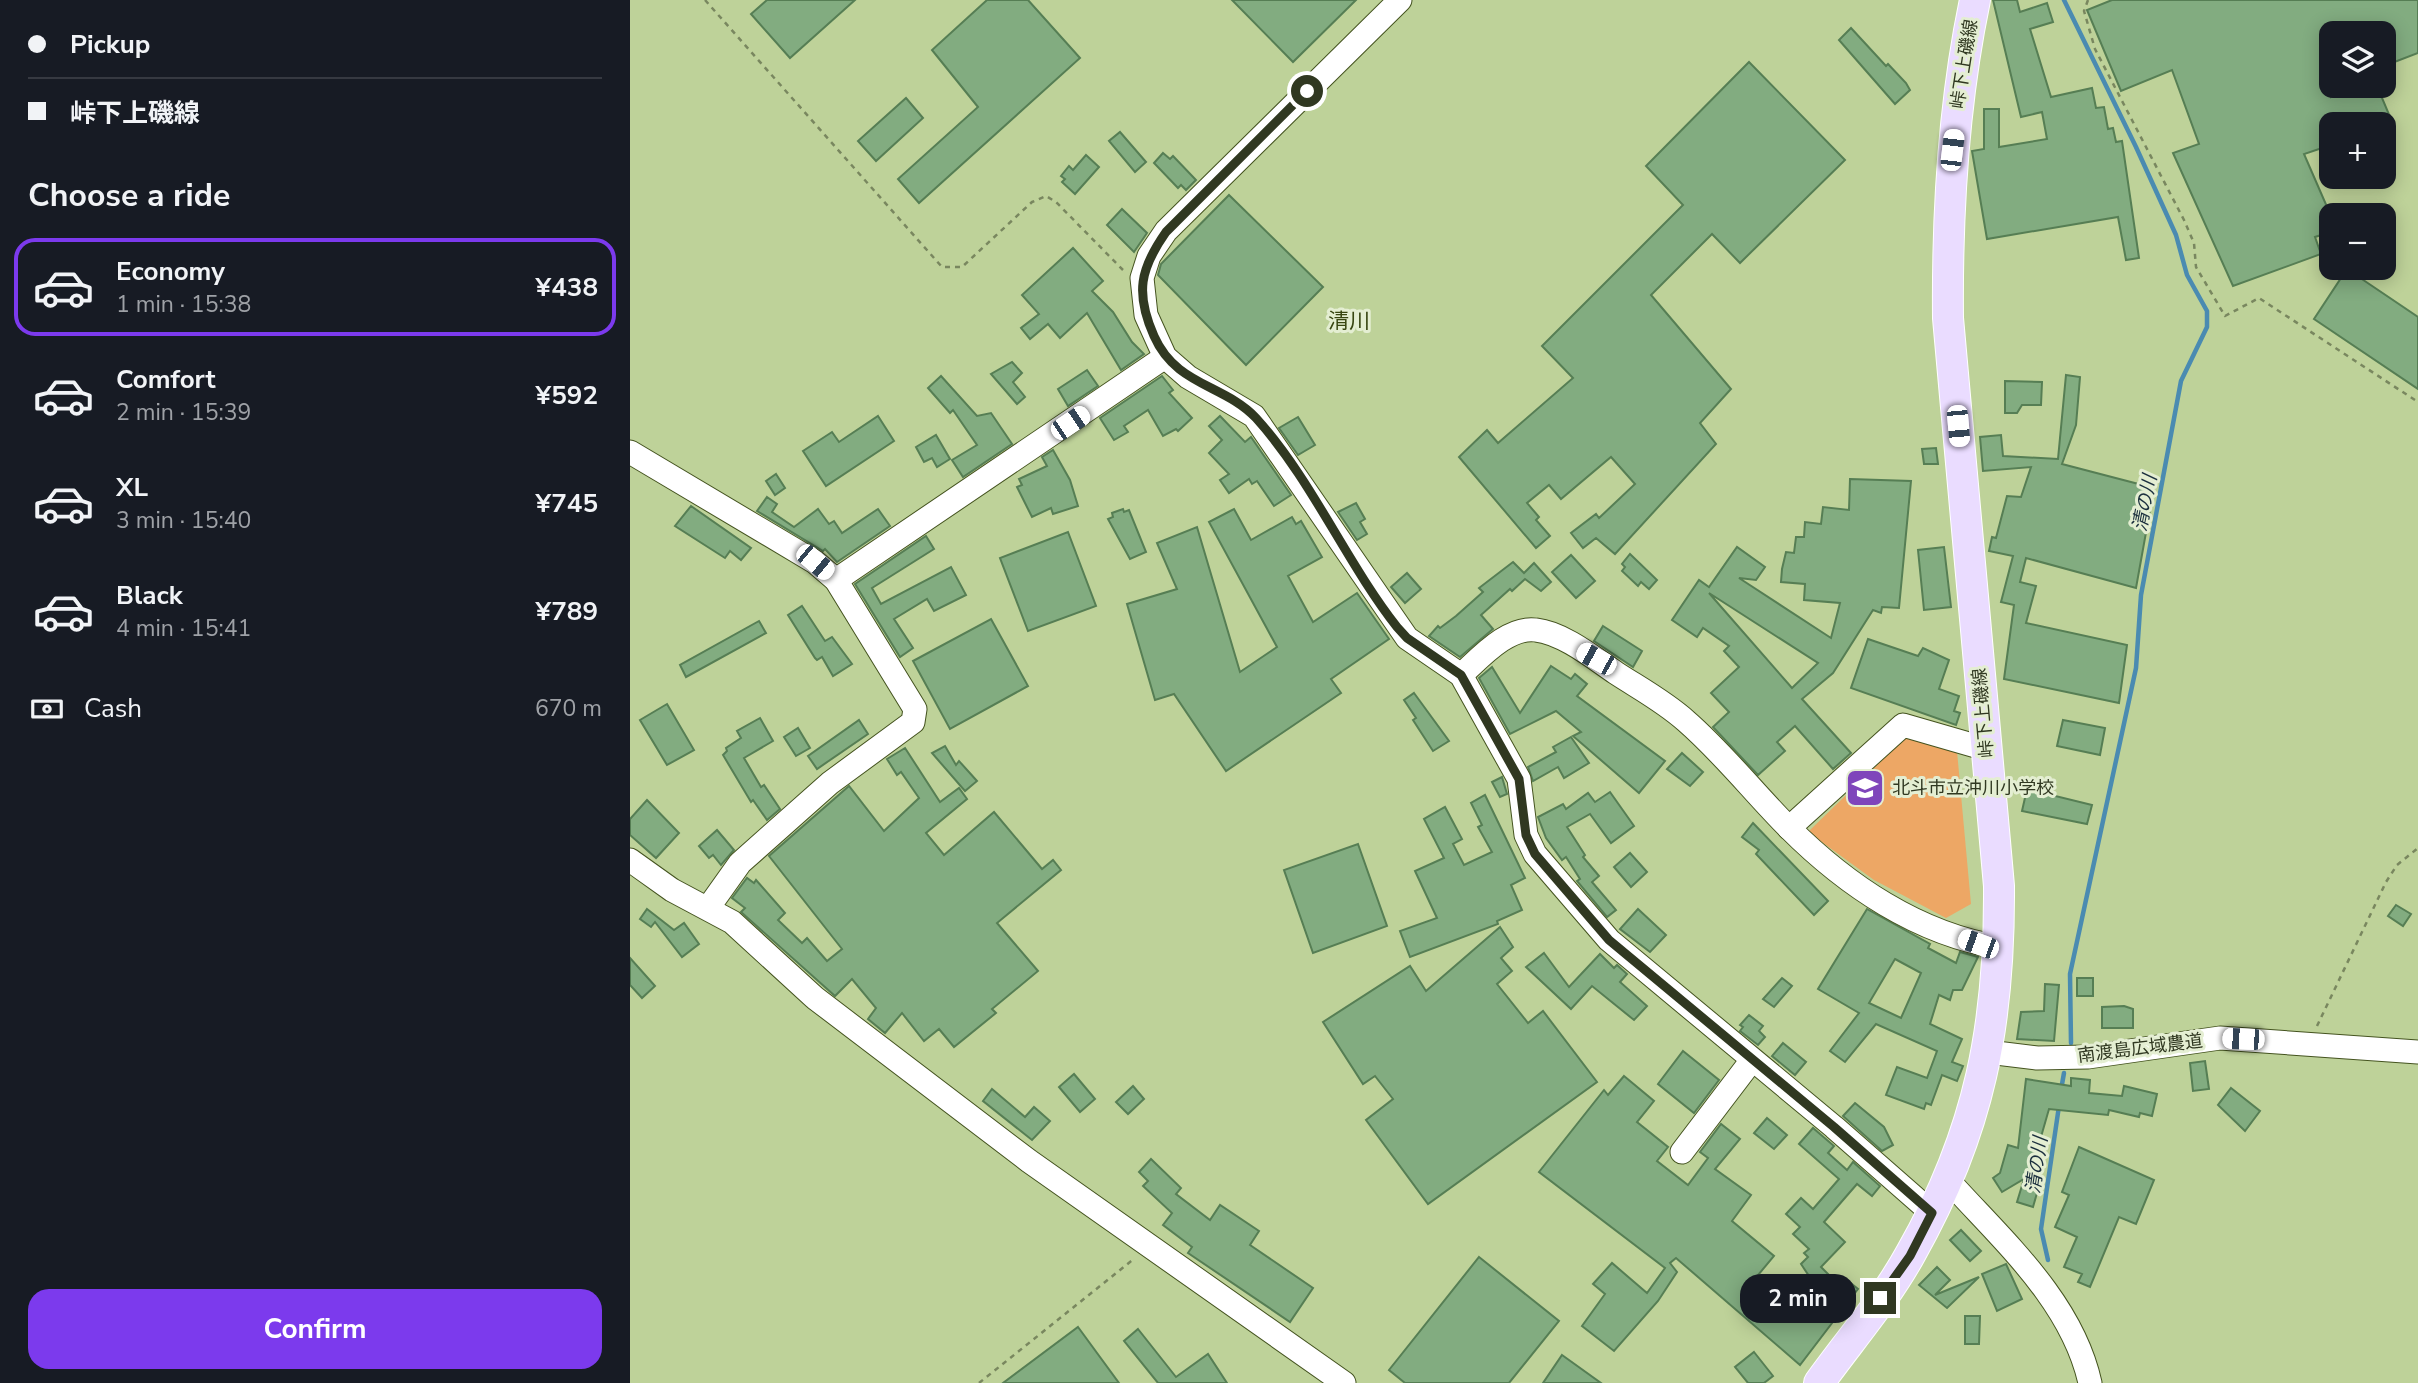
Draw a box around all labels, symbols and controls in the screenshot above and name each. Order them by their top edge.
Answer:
street label: 峠下上磯線 [1945,18,1983,110]
map controls [2319,21,2396,280]
button: layers [2319,21,2396,98]
text: Pickup [70,27,150,62]
route start [1291,75,1323,107]
text: 峠下上磯線 [70,96,200,131]
button: + [2319,112,2396,189]
car [1940,128,1965,172]
text: Choose a ride [28,174,230,217]
button: − [2319,203,2396,280]
text: Economy [116,254,225,289]
icon: car [32,256,95,319]
text: ¥438 [536,270,598,305]
text: 1 min · 15:38 [116,289,251,320]
district label: 清川 [1328,307,1370,335]
text: Comfort [116,362,216,397]
icon: car [32,364,95,427]
text: ¥592 [536,378,598,413]
text: 2 min · 15:39 [116,397,251,428]
car [1047,403,1094,443]
car [1946,404,1971,448]
text: XL [116,470,148,505]
water label: 清の川 [2127,471,2164,534]
icon: car [32,472,95,535]
text: ¥745 [536,486,598,521]
text: 3 min · 15:40 [116,505,251,536]
car [793,540,838,584]
text: Black [116,578,183,613]
icon: car [32,580,95,643]
text: ¥789 [536,594,598,629]
text: 4 min · 15:41 [116,613,251,644]
car [1573,640,1620,678]
street label: 峠下上磯線 [1967,667,1999,759]
icon: cash [28,690,66,728]
text: Cash [84,691,142,726]
text: 670 m [535,693,602,724]
school or university icon: 北斗市立沖川小学校 [1844,767,1886,809]
place label: 北斗市立沖川小学校 [1892,776,2054,800]
car [1955,927,2002,961]
street label: 南渡島広域農道 [2076,1028,2204,1068]
car [2222,1028,2265,1050]
water label: 清の川 [2020,1133,2054,1195]
callout: 2 min [1740,1274,1856,1322]
route end [1864,1282,1896,1314]
text: 2 min [1768,1283,1828,1314]
button: Confirm [28,1289,602,1369]

